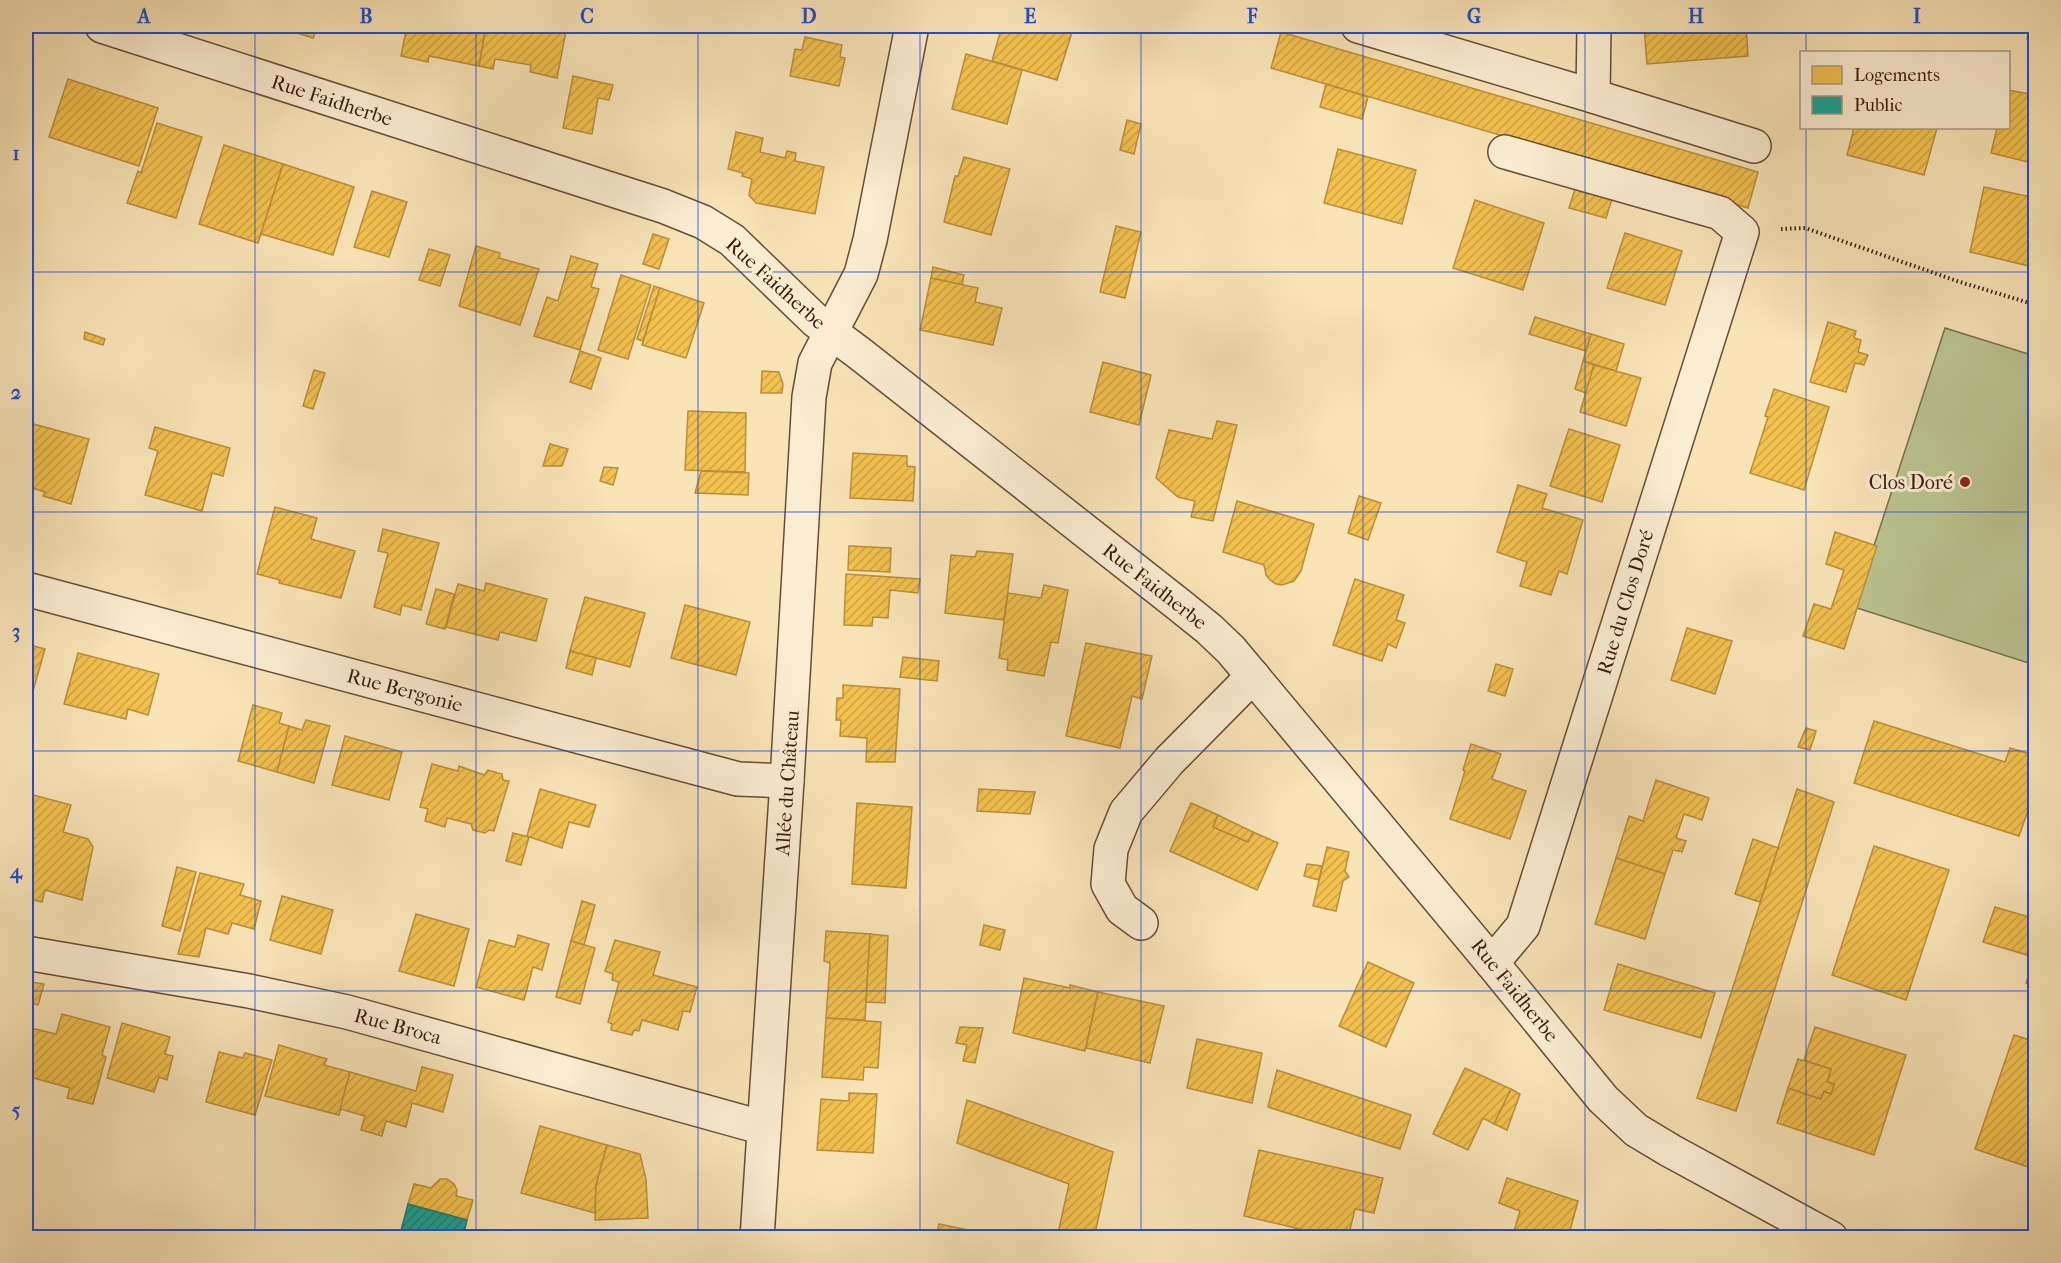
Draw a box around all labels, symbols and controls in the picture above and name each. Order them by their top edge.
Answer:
text: A [136,5,152,28]
text: B [359,5,373,28]
text: C [580,5,594,28]
text: D [801,5,817,28]
text: E [1024,5,1036,28]
text: F [1246,5,1258,28]
text: G [1467,5,1481,28]
text: H [1688,5,1704,28]
text: I [1913,5,1921,28]
legend [1800,51,2010,129]
text: Logements [1854,65,1940,86]
street label: Rue Faidherbe [268,70,395,131]
text: Public [1854,95,1902,116]
text: 1 [12,142,20,165]
street label: Rue Faidherbe [721,233,830,334]
text: 2 [11,381,21,404]
place label: Clos Doré [1869,471,1953,494]
marker: Clos Doré [1958,475,1972,489]
street label: Rue du Clos Doré [1593,527,1658,677]
street label: Rue Faidherbe [1098,539,1212,634]
text: 3 [12,620,20,643]
street label: Rue Bergonie [344,664,465,717]
street label: Allée du Château [771,709,804,858]
text: 4 [9,860,23,884]
street label: Rue Faidherbe [1466,934,1563,1047]
street label: Rue Broca [352,1004,445,1049]
text: 5 [12,1099,21,1122]

